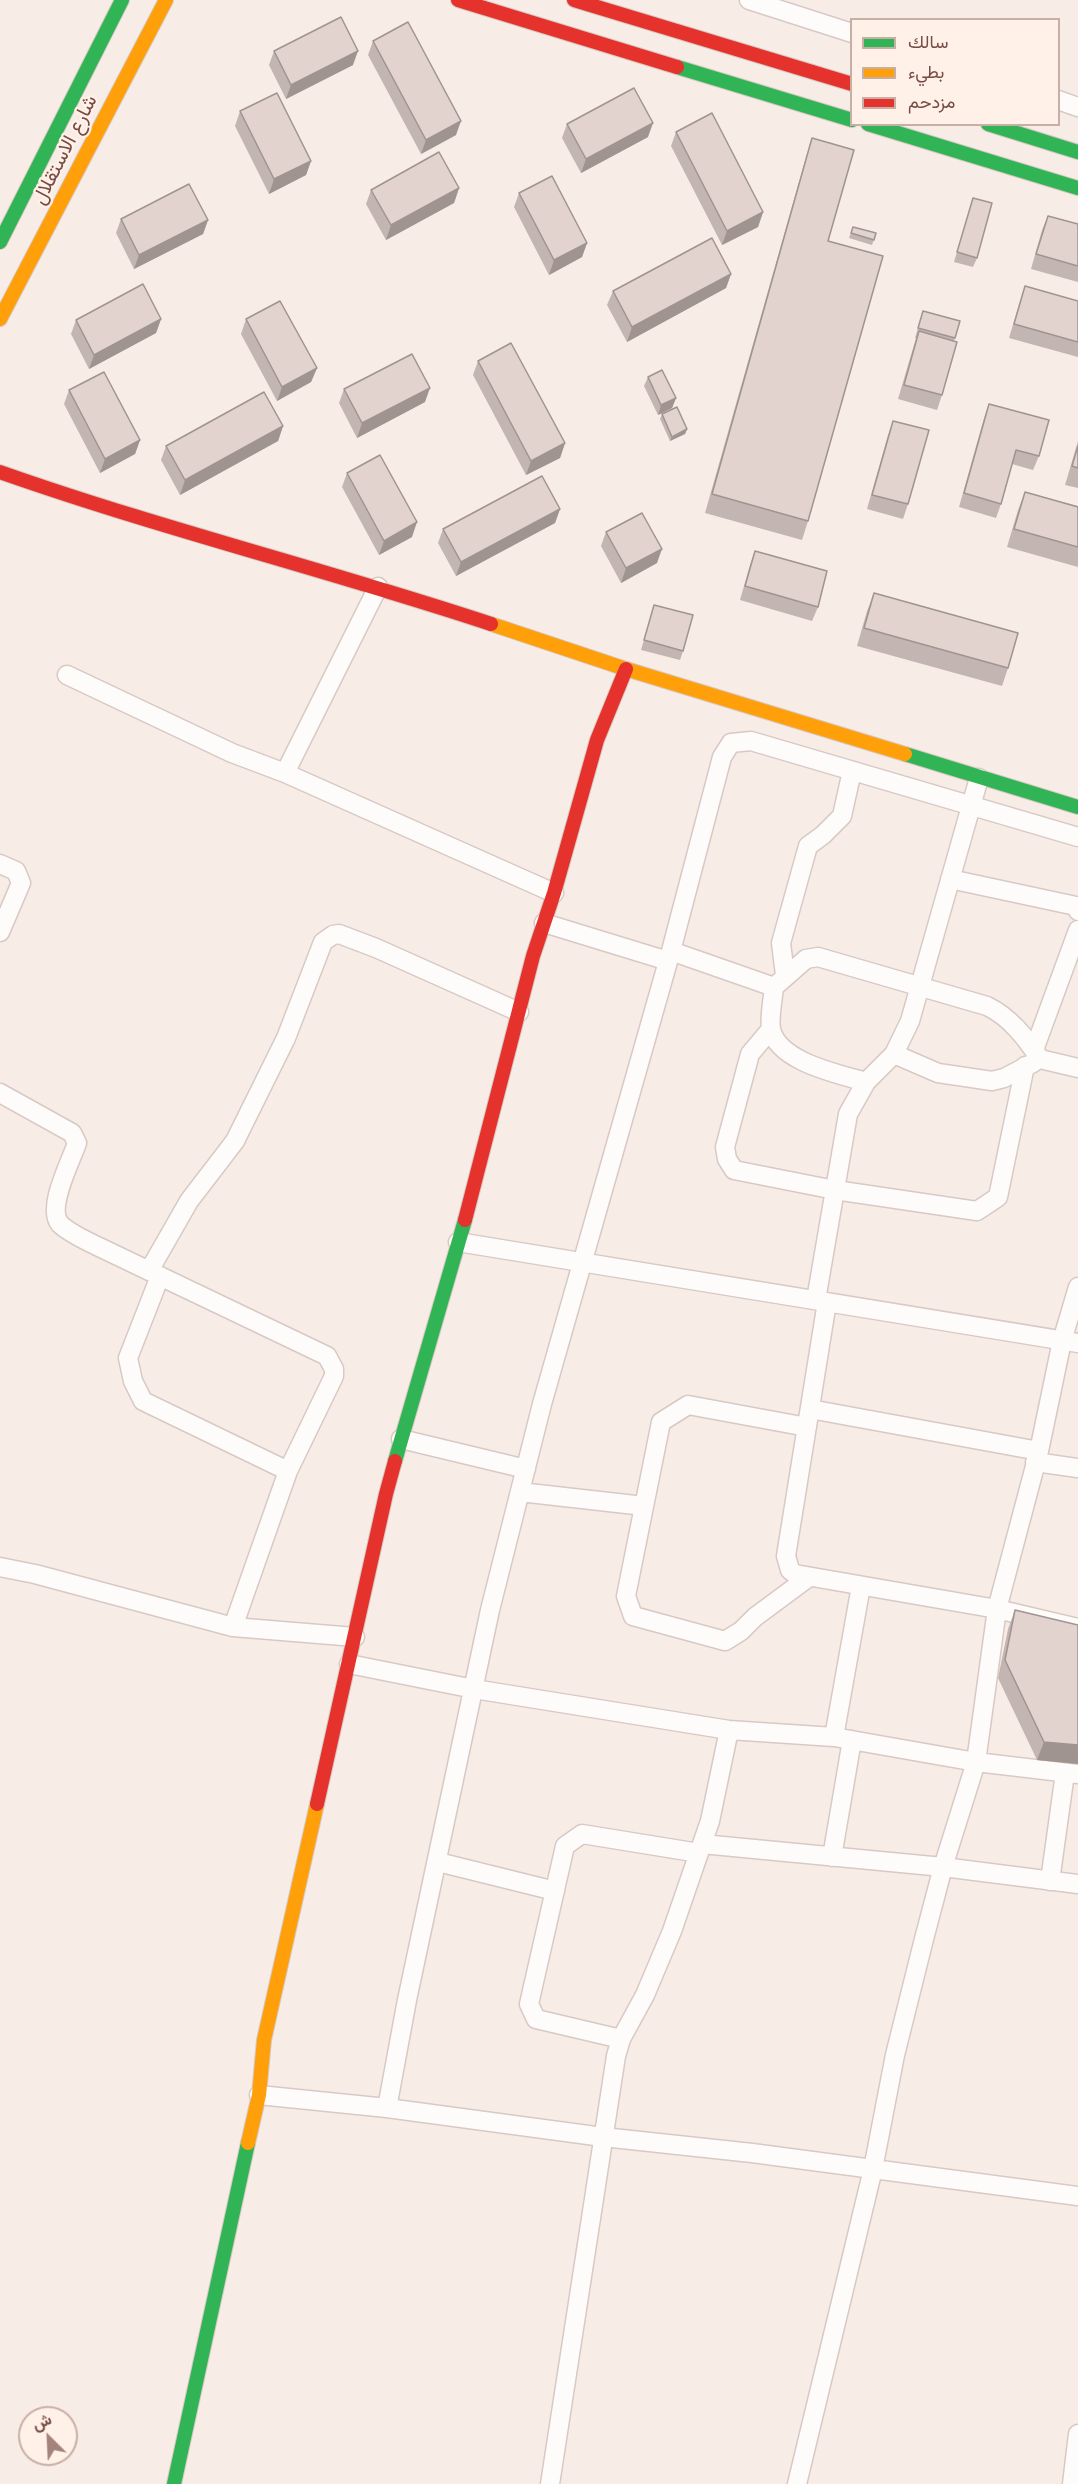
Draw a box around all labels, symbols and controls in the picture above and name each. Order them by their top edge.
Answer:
legend [850,18,1060,126]
text: سالك [908,29,948,53]
text: بطيء [908,59,944,83]
text: مزدحم [908,89,955,113]
street label: شارع الاستقلال [27,91,103,209]
north arrow [18,2406,78,2466]
text: ش [28,2407,55,2435]

